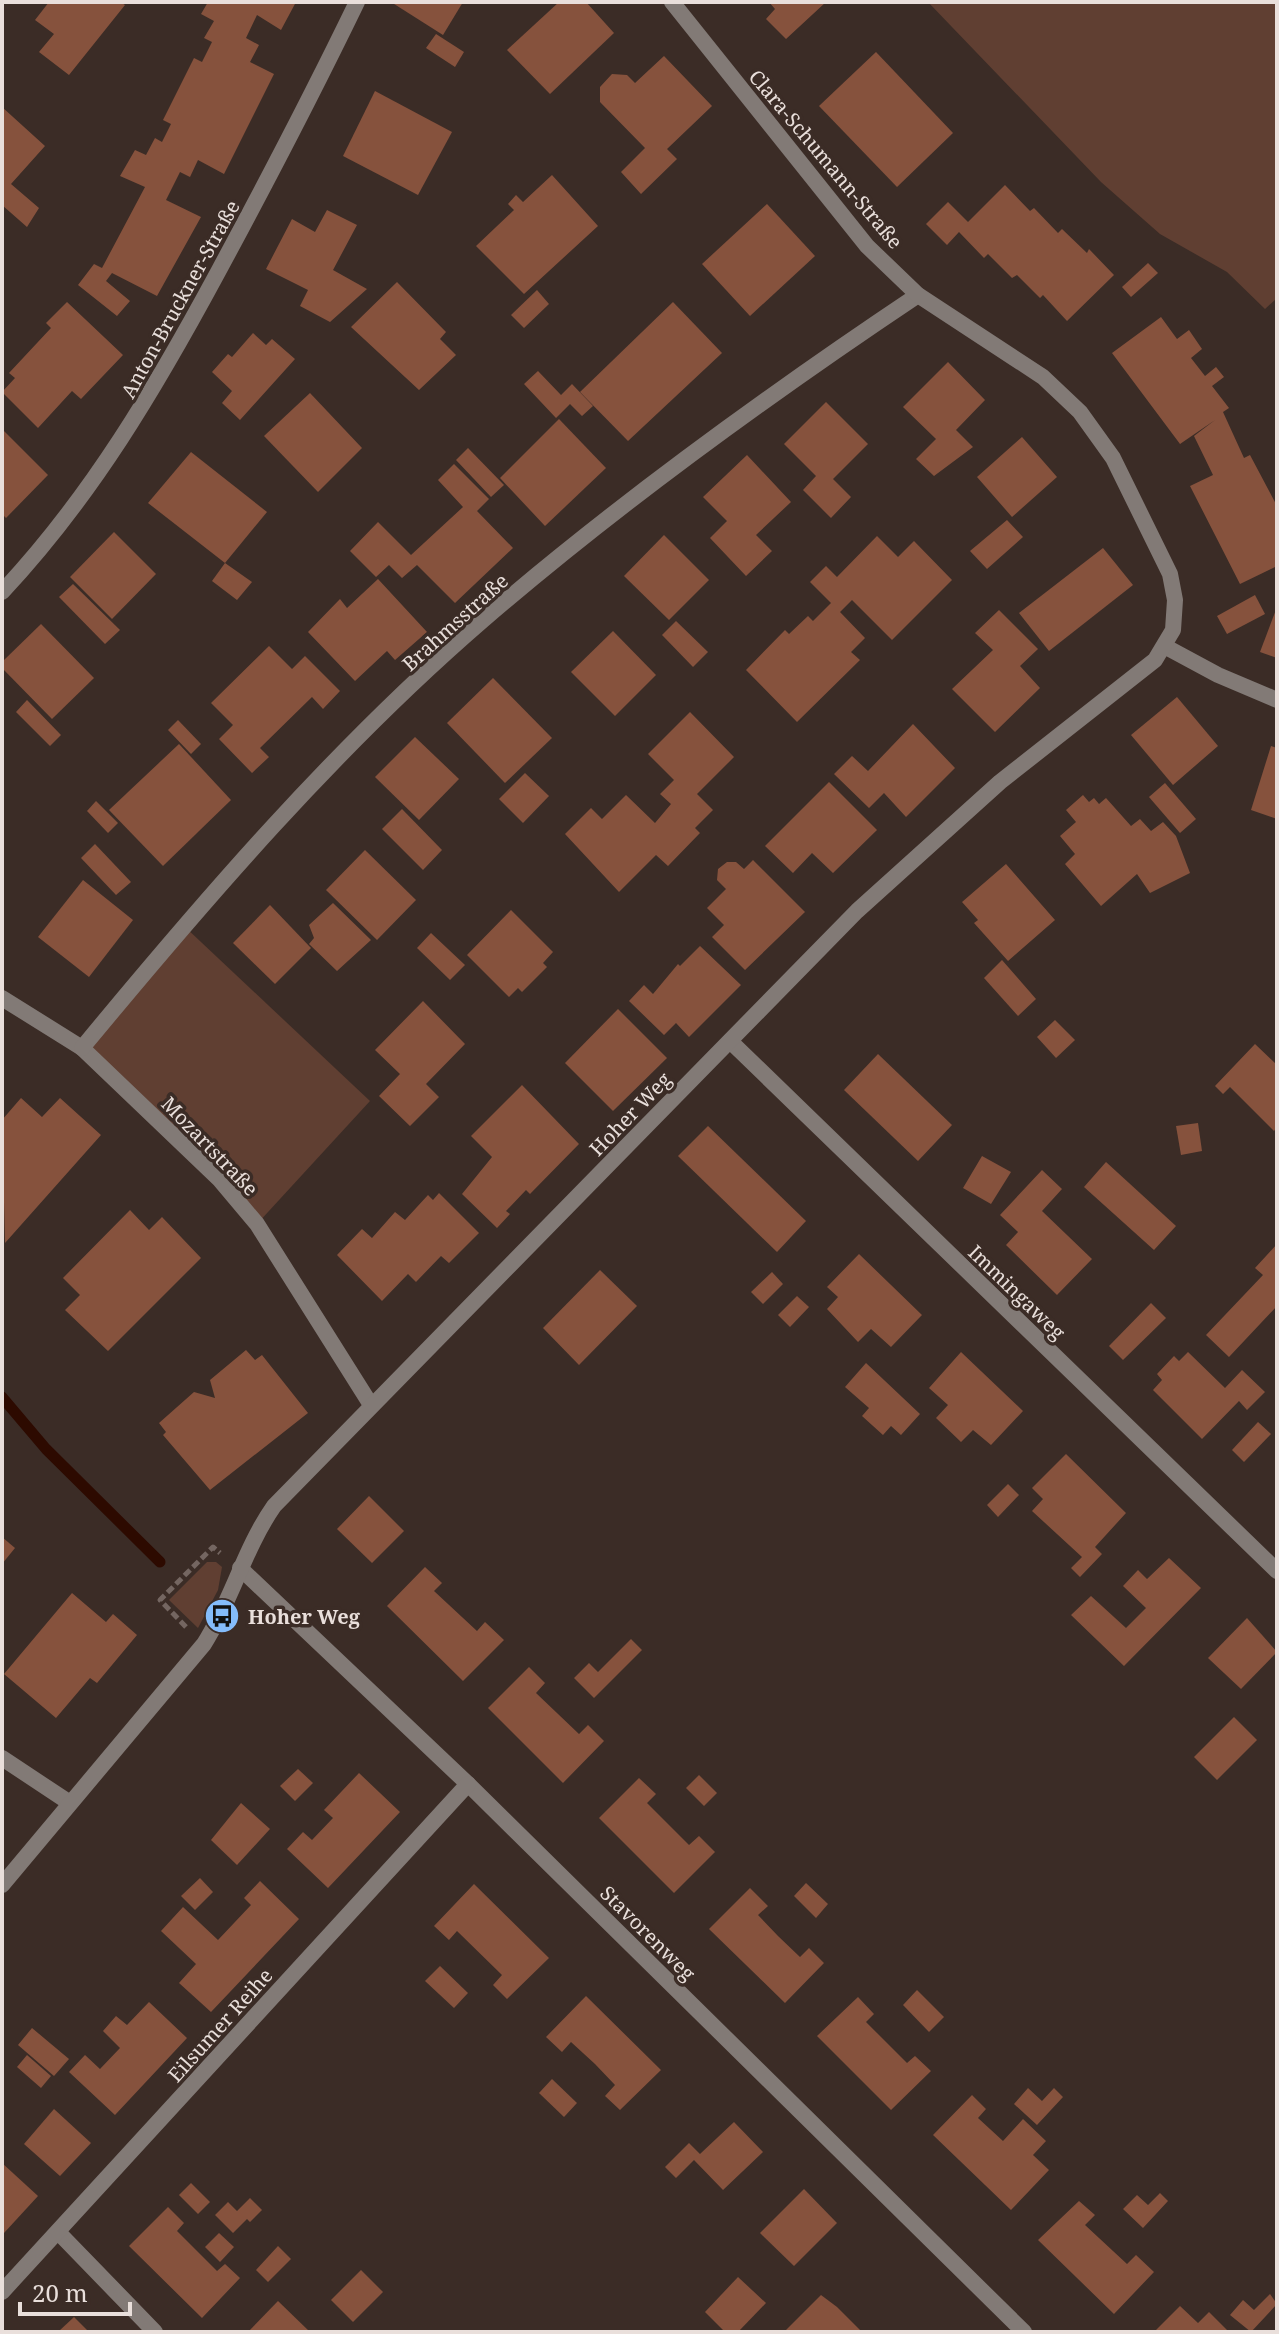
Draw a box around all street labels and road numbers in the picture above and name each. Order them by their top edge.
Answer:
street label: Clara-Schumann-Straße [743,64,909,254]
street label: Anton-Bruckner-Straße [114,195,246,403]
street label: Brahmsstraße [396,567,514,677]
street label: Hoher Weg [583,1066,677,1162]
street label: Mozartstraße [156,1091,264,1201]
street label: Immingaweg [963,1239,1072,1345]
street label: Stavorenweg [595,1880,702,1987]
street label: Eilsumer Reihe [162,1962,278,2088]

